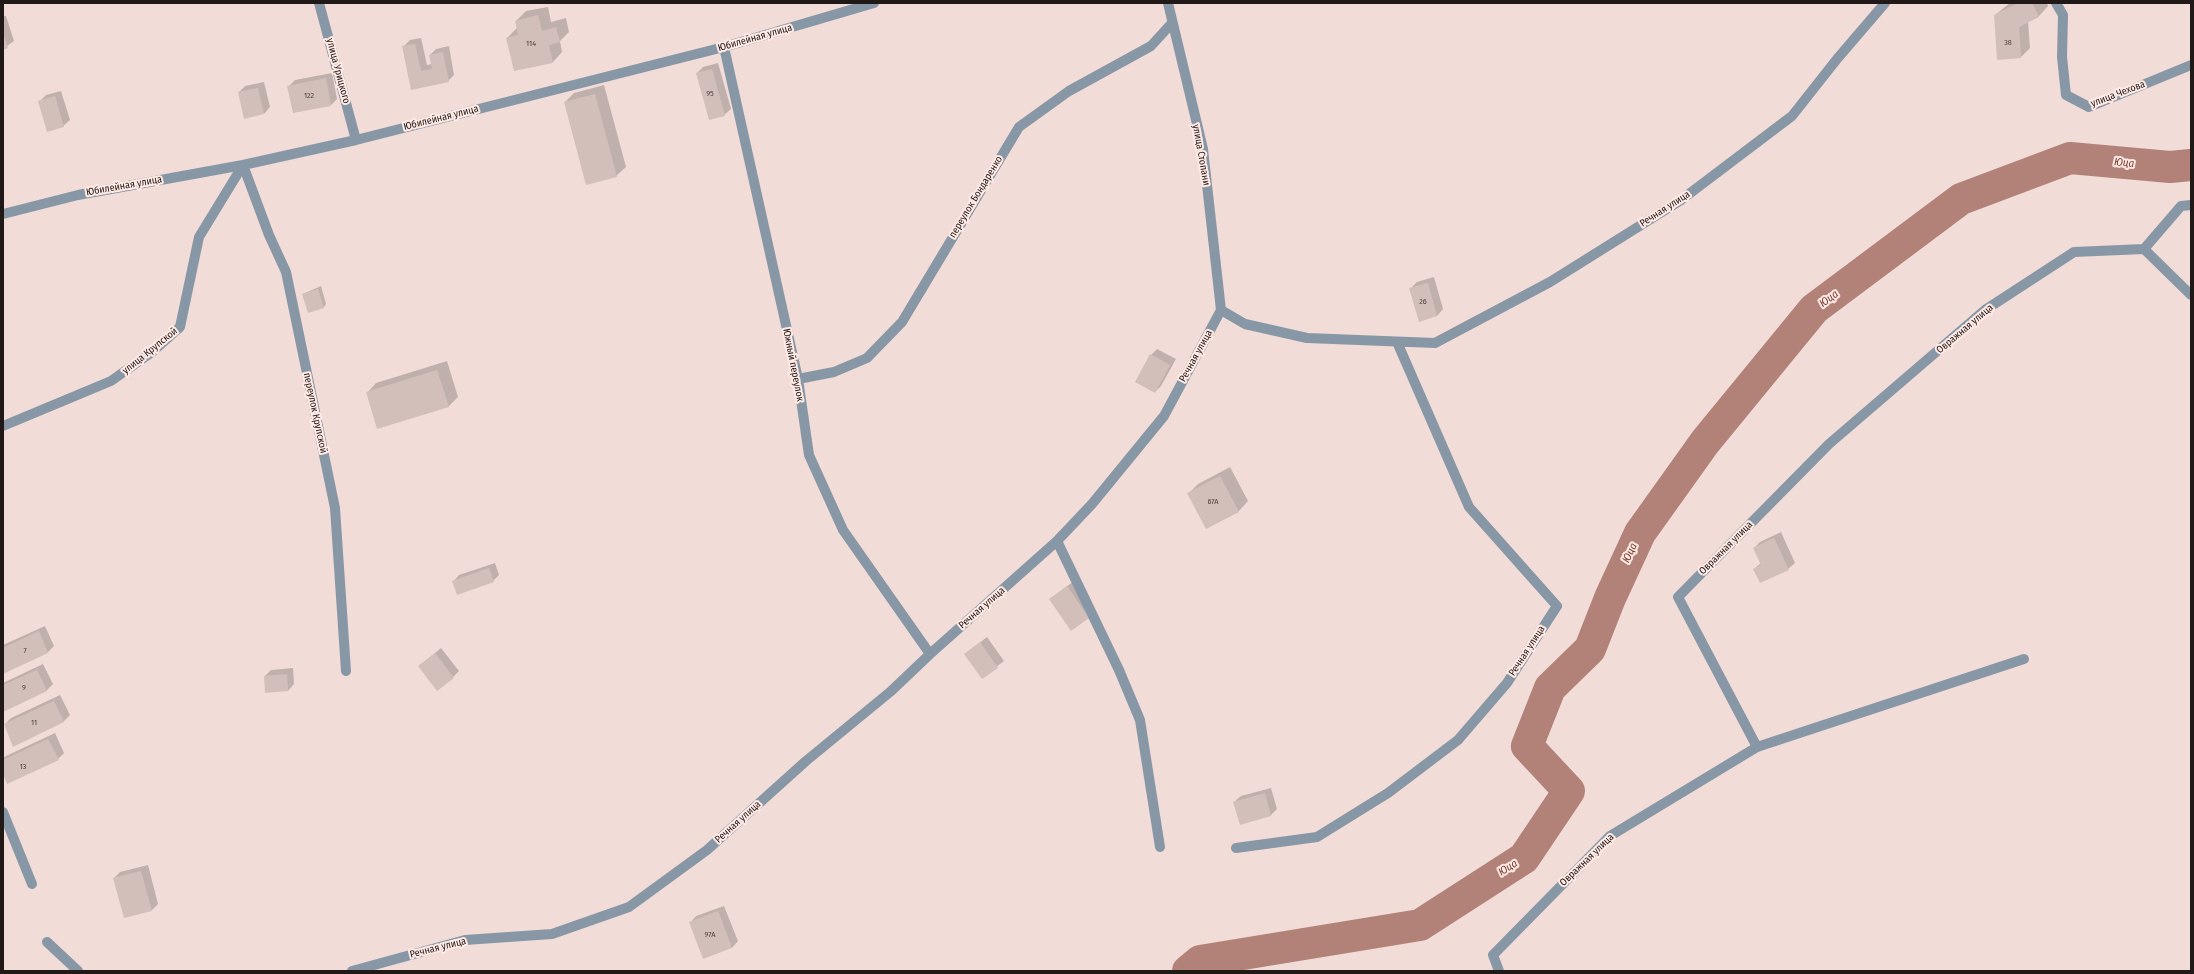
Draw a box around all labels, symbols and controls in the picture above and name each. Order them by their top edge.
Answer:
street label: Юбилейная улица [716,22,794,54]
street label: улица Урицкого [324,37,352,105]
house number: 38 [2004,38,2012,48]
house number: 114 [526,39,536,49]
street label: улица Чехова [2089,78,2147,110]
house number: 95 [706,89,714,99]
house number: 122 [304,91,314,101]
street label: Юбилейная улица [402,103,480,133]
street label: улица Стопани [1190,123,1212,187]
street label: переулок Бондаренко [947,154,1005,240]
water label: Юца [2113,156,2135,170]
street label: Юбилейная улица [85,173,163,199]
street label: Речная улица [1638,188,1692,230]
water label: Юца [1817,288,1841,310]
house number: 26 [1419,297,1427,307]
street label: Овражная улица [1934,302,1996,356]
street label: улица Крупской [120,325,180,377]
street label: Южный переулок [780,328,806,402]
street label: Речная улица [1177,328,1215,384]
street label: переулок Крупской [301,372,329,454]
house number: 67А [1207,497,1219,507]
street label: Овражная улица [1697,519,1755,577]
water label: Юца [1620,541,1640,565]
street label: Речная улица [956,585,1008,631]
street label: Речная улица [1506,624,1548,678]
house number: 7 [23,646,27,656]
house number: 9 [22,683,26,693]
house number: 11 [31,718,37,728]
house number: 13 [20,762,26,772]
street label: Речная улица [713,798,763,846]
street label: Овражная улица [1558,831,1616,889]
water label: Юца [1496,857,1520,879]
house number: 97А [705,930,715,940]
street label: Речная улица [409,935,467,961]

